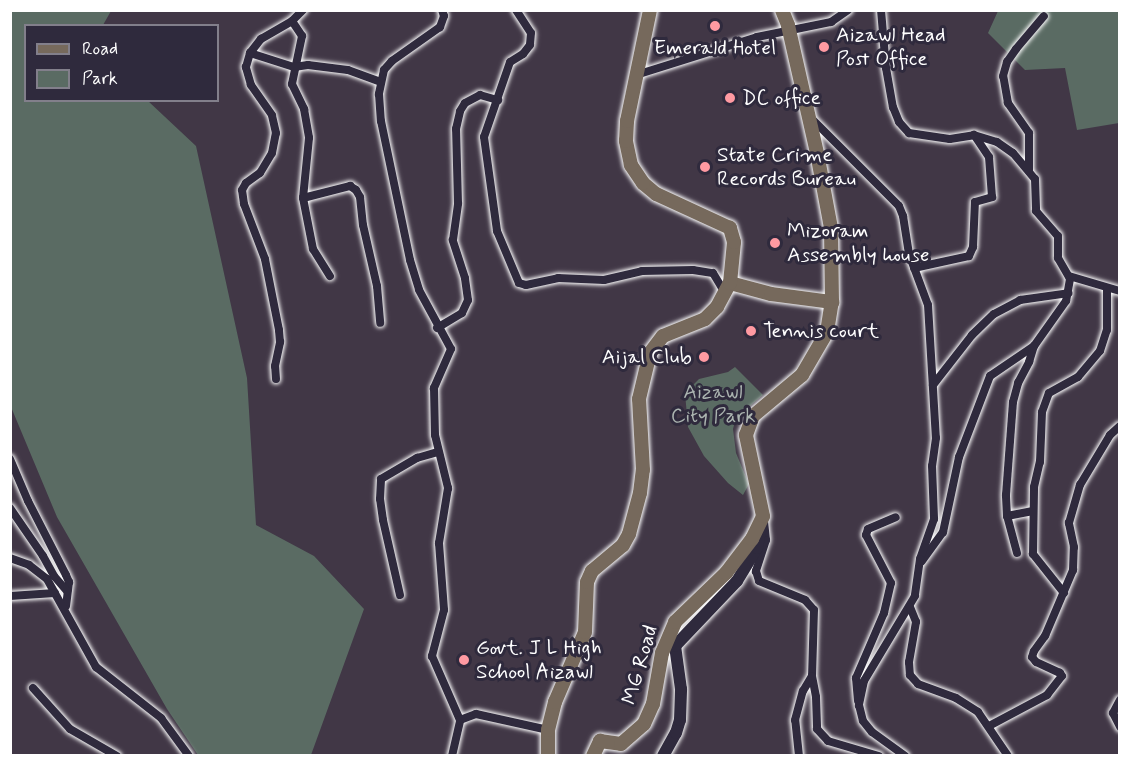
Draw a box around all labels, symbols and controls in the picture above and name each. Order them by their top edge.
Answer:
marker: Emerald Hotel [708,19,722,33]
place label: Aizawl Head Post Office [836,22,946,72]
legend [24,24,219,102]
place label: Emerald Hotel [654,35,776,61]
text: Road [82,37,118,61]
marker: Aizawl Head Post Office [817,40,831,54]
text: Park [82,67,118,91]
place label: DC office [742,85,822,111]
marker: DC office [723,91,737,105]
place label: State Crime Records Bureau [717,142,855,192]
marker: State Crime Records Bureau [698,160,712,174]
place label: Mizoram Assembly house [787,218,929,268]
marker: Mizoram Assembly house [768,236,782,250]
place label: Tennis court [763,318,873,344]
marker: Tennis court [744,324,758,338]
place label: Aijal Club [602,344,692,370]
marker: Aijal Club [697,350,711,364]
park label: Aizawl City Park [671,379,755,429]
street label: MG Road [617,623,663,707]
place label: Govt. J L High School Aizawl [476,635,603,685]
marker: Govt. J L High School Aizawl [457,653,471,667]

